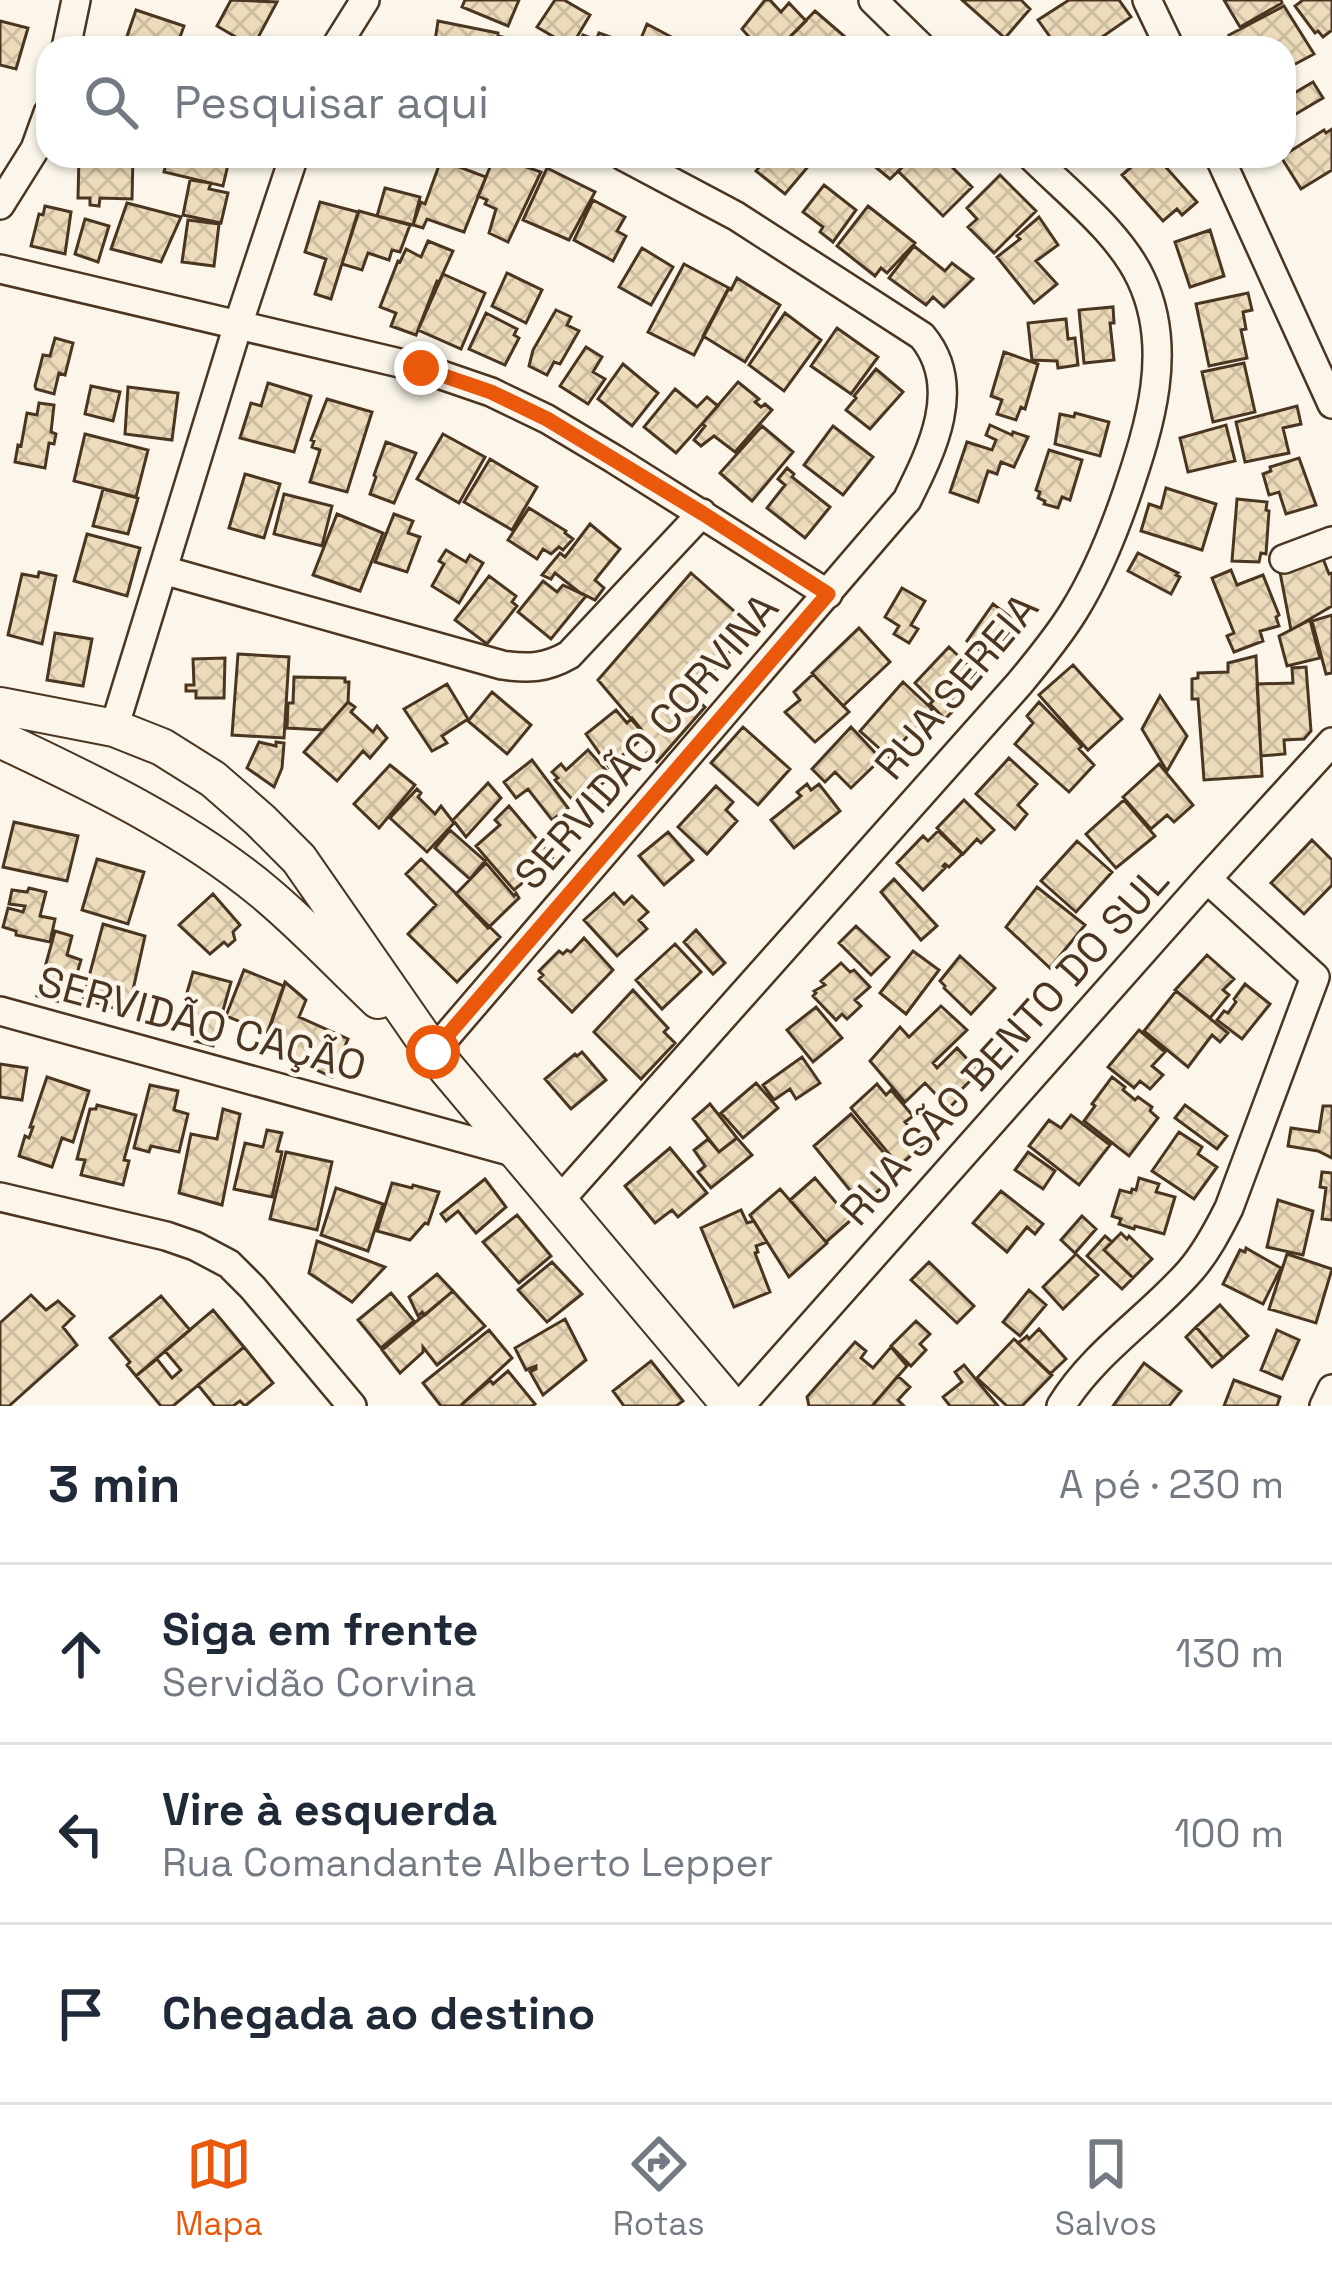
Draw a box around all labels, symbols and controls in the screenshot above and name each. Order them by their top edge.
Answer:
search box [36,36,1296,168]
icon: search [78,69,144,135]
text: Pesquisar aqui [174,74,489,131]
route end [394,341,448,395]
street label: SERVIDÃO CORVINA [503,582,790,900]
street label: RUA SEREIA [863,582,1050,790]
street label: RUA SÃO BENTO DO SUL [829,854,1180,1236]
street label: SERVIDÃO CAÇÃO [32,954,372,1093]
route start [406,1025,460,1079]
text: 3 min [48,1452,181,1517]
text: A pé · 230 m [1059,1460,1284,1509]
text: Siga em frente [162,1601,479,1658]
icon: ahead [48,1621,114,1687]
text: 130 m [1176,1629,1284,1678]
text: Servidão Corvina [162,1658,476,1707]
text: Vire à esquerda [162,1781,497,1838]
icon: left [48,1801,114,1867]
text: 100 m [1174,1809,1284,1858]
text: Rua Comandante Alberto Lepper [162,1838,773,1887]
icon: arrive [48,1981,114,2047]
text: Chegada ao destino [162,1985,595,2042]
tab: Mapa [175,2131,263,2245]
tab: Rotas [613,2131,705,2245]
tab: Salvos [1055,2131,1157,2245]

